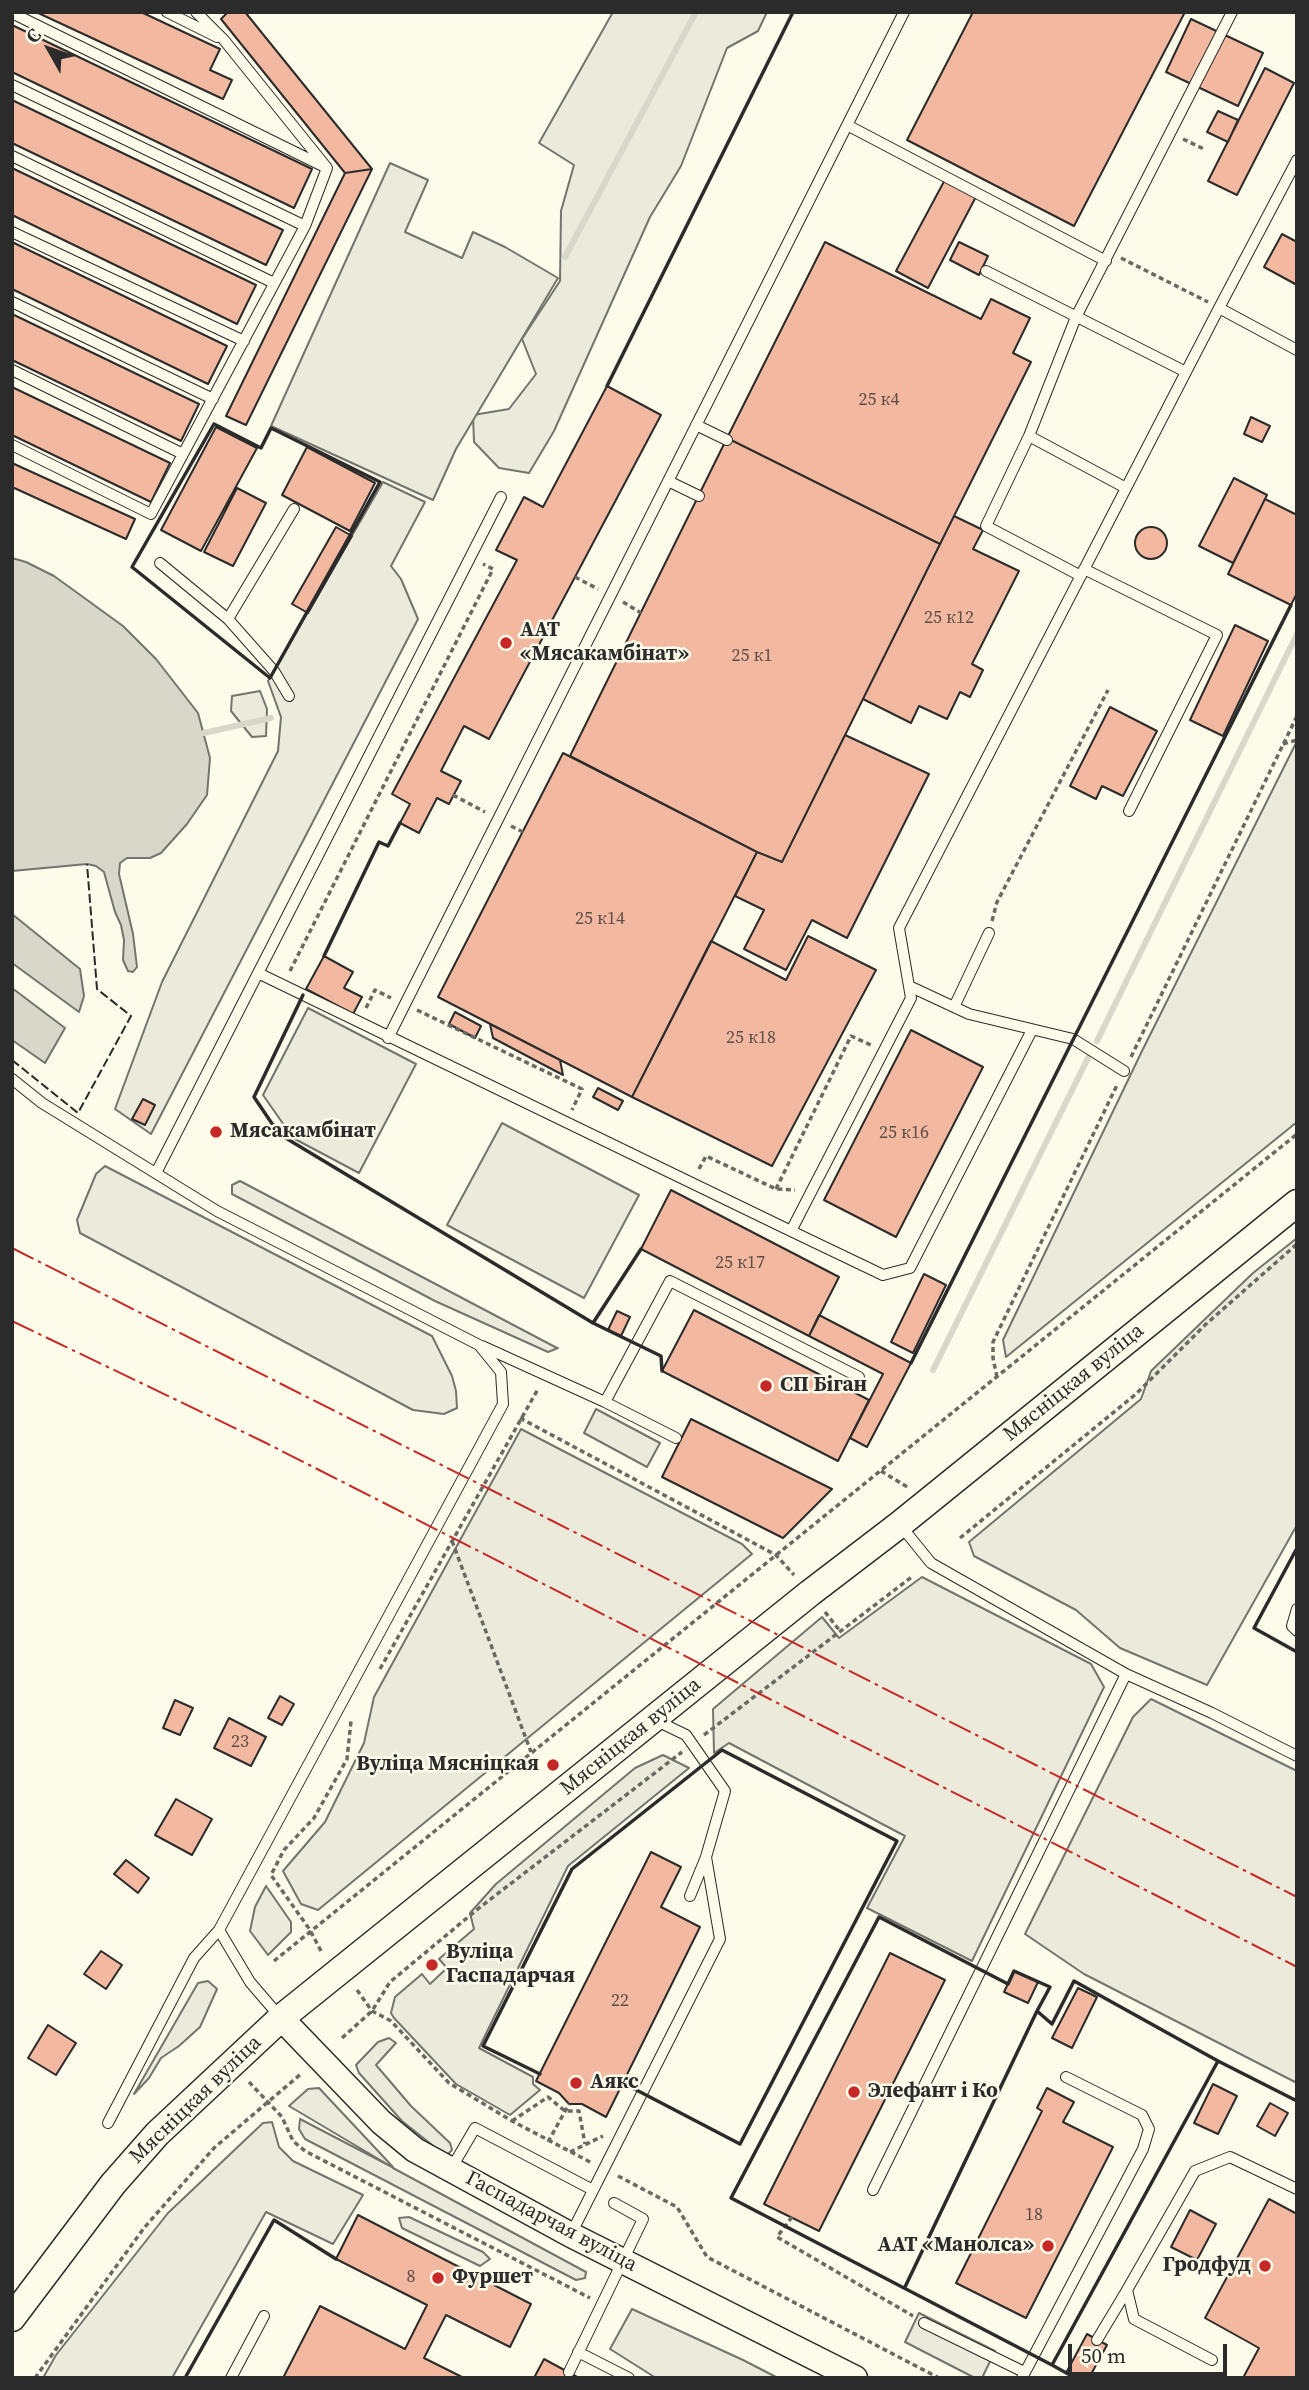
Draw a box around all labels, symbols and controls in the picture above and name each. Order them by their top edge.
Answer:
north arrow [14,14,84,84]
text: С [19,23,47,48]
house number: 25 к4 [858,389,900,411]
house number: 25 к12 [924,607,974,629]
place label: ААТ «Мясакамбінат» [520,618,689,668]
marker: ААТ «Мясакамбінат» [498,635,514,651]
house number: 25 к1 [731,645,773,667]
house number: 25 к14 [575,908,625,930]
house number: 25 к18 [726,1027,776,1049]
place label: Мясакамбінат [230,1119,376,1145]
house number: 25 к16 [879,1122,929,1144]
marker: Мясакамбінат [208,1124,224,1140]
house number: 25 к17 [715,1252,765,1274]
street label: Мясніцкая вуліца [999,1319,1149,1447]
place label: СП Біган [780,1373,867,1399]
marker: СП Біган [758,1378,774,1394]
street label: Мясніцкая вуліца [556,1673,706,1801]
house number: 23 [231,1731,249,1753]
place label: Вуліца Мясніцкая [356,1752,539,1778]
marker: Вуліца Мясніцкая [545,1757,561,1773]
place label: Вуліца Гаспадарчая [446,1940,575,1990]
marker: Вуліца Гаспадарчая [424,1957,440,1973]
house number: 22 [611,1990,629,2012]
street label: Мясніцкая вуліца [125,2031,267,2169]
place label: Аякс [590,2070,639,2096]
marker: Аякс [568,2075,584,2091]
place label: Элефант і Ко [868,2079,998,2105]
marker: Элефант і Ко [846,2084,862,2100]
street label: Гаспадарчая вуліца [461,2166,641,2278]
house number: 18 [1025,2204,1043,2226]
place label: ААТ «Манолса» [877,2233,1034,2259]
marker: ААТ «Манолса» [1040,2238,1056,2254]
place label: Гродфуд [1163,2253,1251,2279]
marker: Гродфуд [1257,2258,1273,2274]
place label: Фуршет [452,2265,533,2291]
house number: 8 [407,2266,415,2288]
marker: Фуршет [430,2270,446,2286]
scale bar [1071,2330,1230,2374]
text: 50 m [1081,2341,1126,2370]

